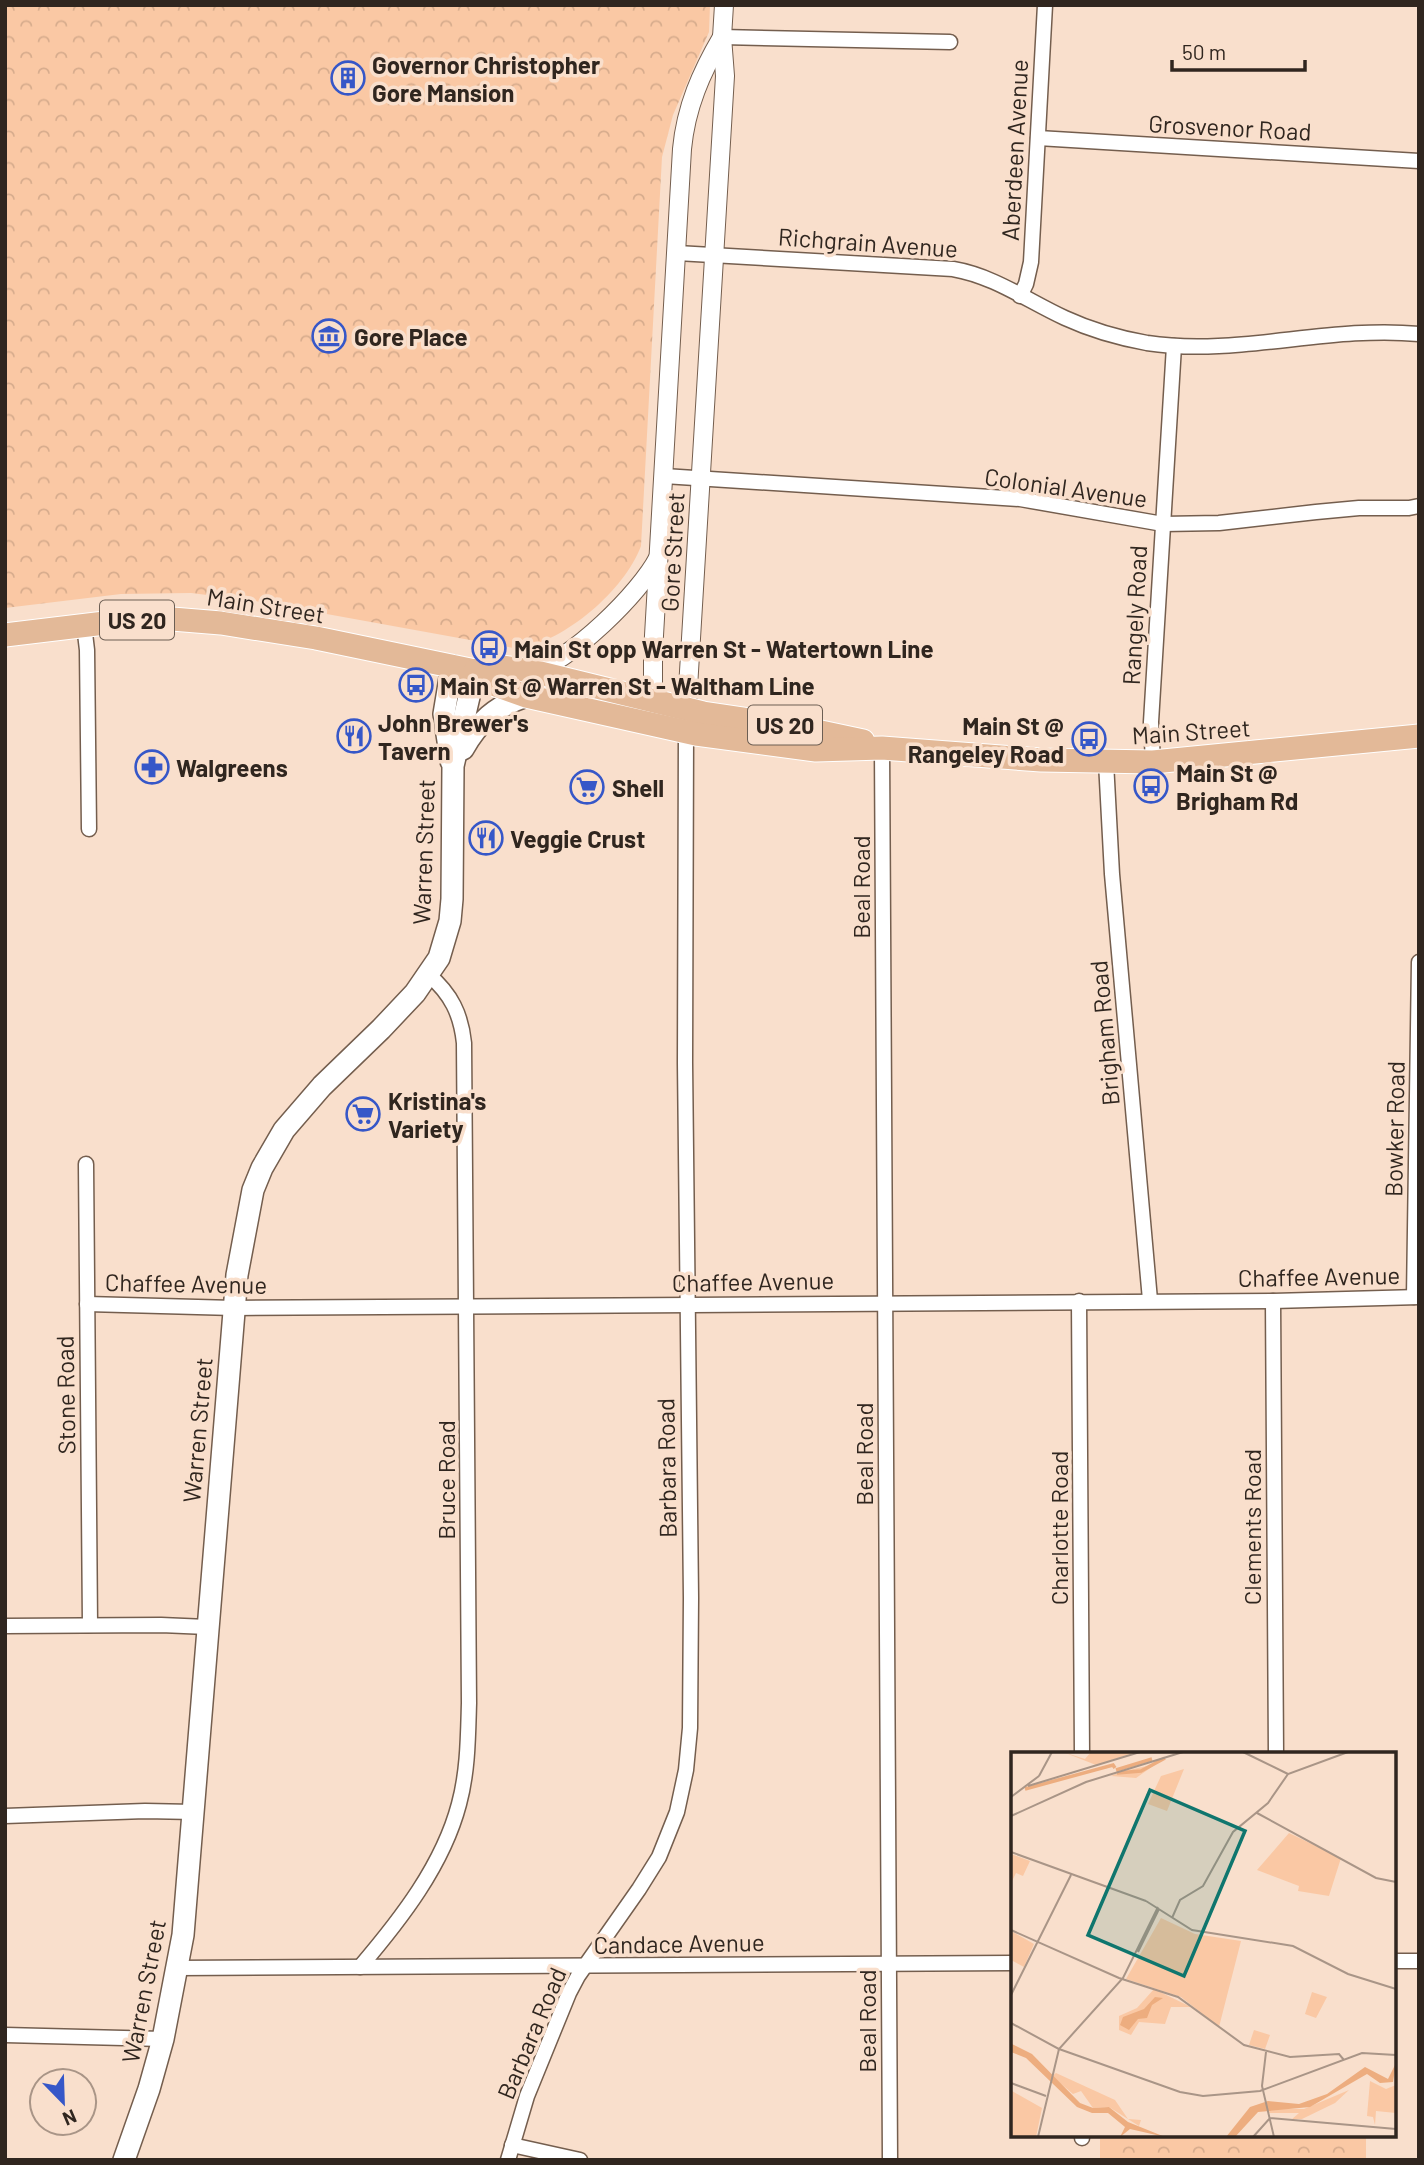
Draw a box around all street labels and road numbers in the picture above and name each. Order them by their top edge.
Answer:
street label: Aberdeen Avenue [995,59,1033,241]
street label: Grosvenor Road [1148,108,1312,146]
street label: Richgrain Avenue [777,221,959,263]
street label: Colonial Avenue [983,461,1149,513]
street label: Gore Street [654,492,690,612]
street label: Rangely Road [1116,544,1152,686]
street label: Main Street [205,581,327,629]
road number: US 20 [100,600,174,640]
road number: US 20 [748,706,822,744]
street label: Main Street [1131,712,1251,750]
street label: Warren Street [406,779,440,925]
street label: Beal Road [846,835,875,939]
street label: Brigham Road [1083,959,1125,1107]
street label: Bowker Road [1378,1061,1410,1197]
street label: Chaffee Avenue [1238,1260,1400,1292]
street label: Chaffee Avenue [672,1265,834,1297]
street label: Chaffee Avenue [105,1267,267,1299]
street label: Stone Road [49,1335,81,1455]
street label: Warren Street [176,1356,218,1504]
street label: Barbara Road [650,1398,682,1538]
street label: Beal Road [849,1402,878,1506]
street label: Bruce Road [431,1420,460,1540]
street label: Clements Road [1237,1449,1266,1605]
street label: Charlotte Road [1044,1451,1073,1605]
street label: Warren Street [115,1917,171,2065]
street label: Candace Avenue [593,1927,765,1959]
street label: Barbara Road [490,1963,572,2103]
street label: Beal Road [852,1969,881,2073]

